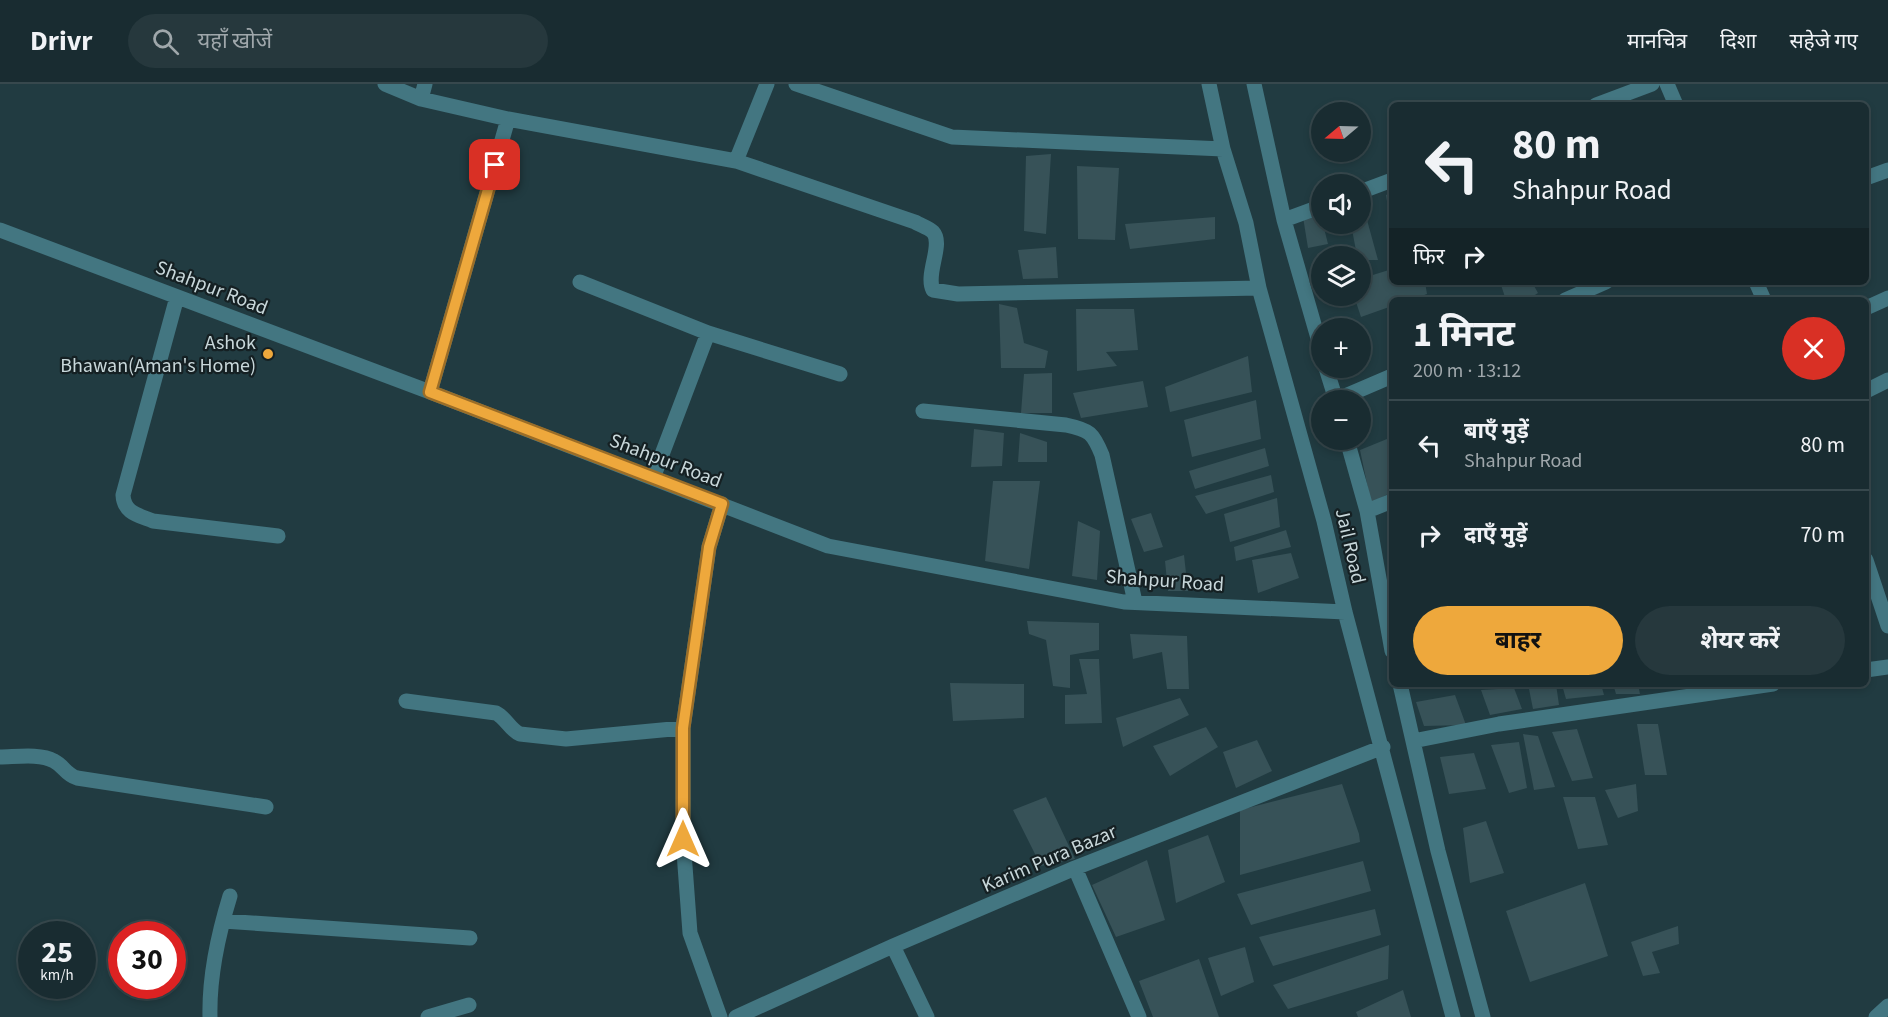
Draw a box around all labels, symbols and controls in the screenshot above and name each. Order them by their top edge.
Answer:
search box [128,14,548,68]
text: Drivr [30,21,92,61]
icon: search [149,25,182,58]
text: यहाँ खोजें [197,25,272,57]
text: मानचित्र [1627,26,1687,56]
text: दिशा [1720,26,1756,56]
text: सहेजे गए [1789,26,1858,56]
north arrow [1311,102,1371,162]
map controls [1311,102,1371,450]
text: 80 m [1512,115,1601,175]
icon: left [1413,126,1491,204]
pin [469,139,520,190]
icon: arrive [478,148,511,181]
text: Shahpur Road [1512,171,1672,210]
button: sound [1311,174,1371,234]
icon: right [1457,240,1490,273]
text: फिर [1413,241,1445,273]
button: layers [1311,246,1371,306]
street label: Shahpur Road [151,254,272,322]
text: 1 मिनट [1413,309,1515,360]
button: close [1782,317,1845,380]
button: + [1311,318,1371,378]
place label: Ashok Bhawan(Aman's Home) [60,329,256,380]
marker: Ashok Bhawan(Aman's Home) [261,347,275,361]
text: 200 m · 13:12 [1413,357,1521,385]
button: − [1311,390,1371,450]
text: बाएँ मुड़ें [1464,415,1529,447]
street label: Shahpur Road [605,427,726,495]
icon: left [1413,429,1446,462]
text: 80 m [1800,429,1845,461]
text: Shahpur Road [1464,447,1582,475]
street label: Jail Road [1328,506,1372,587]
icon: right [1413,519,1446,552]
text: दाएँ मुड़ें [1464,519,1527,551]
text: 70 m [1800,519,1845,551]
street label: Shahpur Road [1105,563,1225,599]
button: बाहर [1413,606,1623,675]
button: शेयर करें [1635,606,1845,675]
position arrow [651,807,715,871]
street label: Karim Pura Bazar [978,818,1121,900]
speed limit sign: 30 [108,921,186,999]
text: 25 [41,931,73,974]
text: km/h [40,965,74,986]

